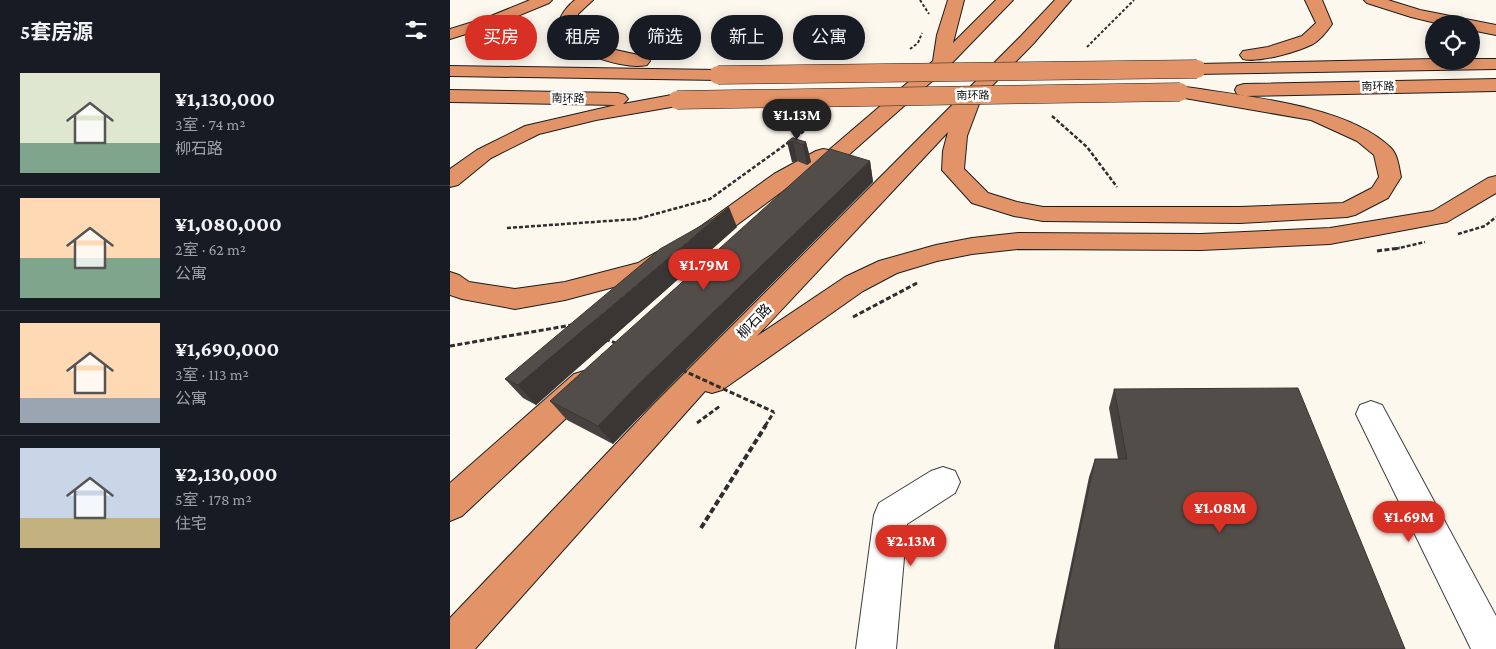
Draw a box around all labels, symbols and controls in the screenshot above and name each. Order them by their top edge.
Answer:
chip: 买房 [465,15,537,60]
chip: 租房 [547,15,619,60]
chip: 筛选 [629,15,701,60]
chip: 新上 [711,15,783,60]
chip: 公寓 [793,15,865,60]
map controls [1425,15,1480,70]
button: locate [1425,15,1480,70]
icon: filters [402,16,430,44]
text: 5套房源 [20,20,93,44]
street label: 南环路 [1361,80,1395,92]
text: ¥1,130,000 [175,87,275,111]
street label: 南环路 [956,89,990,101]
street label: 南环路 [551,92,585,104]
icon: home [60,93,120,153]
pin: ¥1.13M [756,98,838,141]
text: ¥1.13M [773,106,821,123]
text: 3室 · 74 m² [175,116,246,133]
text: 柳石路 [175,140,223,157]
text: ¥1,080,000 [175,212,282,236]
icon: home [60,218,120,278]
text: 2室 · 62 m² [175,241,246,258]
pin: ¥1.79M [663,248,745,291]
text: ¥1.79M [679,256,729,273]
text: 公寓 [175,265,207,282]
street label: 柳石路 [734,300,774,342]
text: ¥1,690,000 [175,337,279,361]
icon: home [60,343,120,403]
text: 3室 · 113 m² [175,366,249,383]
text: 公寓 [175,390,207,407]
text: ¥2,130,000 [175,462,278,486]
icon: home [60,468,120,528]
text: 5室 · 178 m² [175,491,252,508]
pin: ¥1.08M [1179,492,1261,534]
text: ¥1.08M [1194,499,1246,516]
pin: ¥1.69M [1368,500,1450,543]
text: ¥1.69M [1384,508,1434,525]
text: 住宅 [175,515,207,532]
pin: ¥2.13M [870,524,952,567]
text: ¥2.13M [886,532,936,549]

